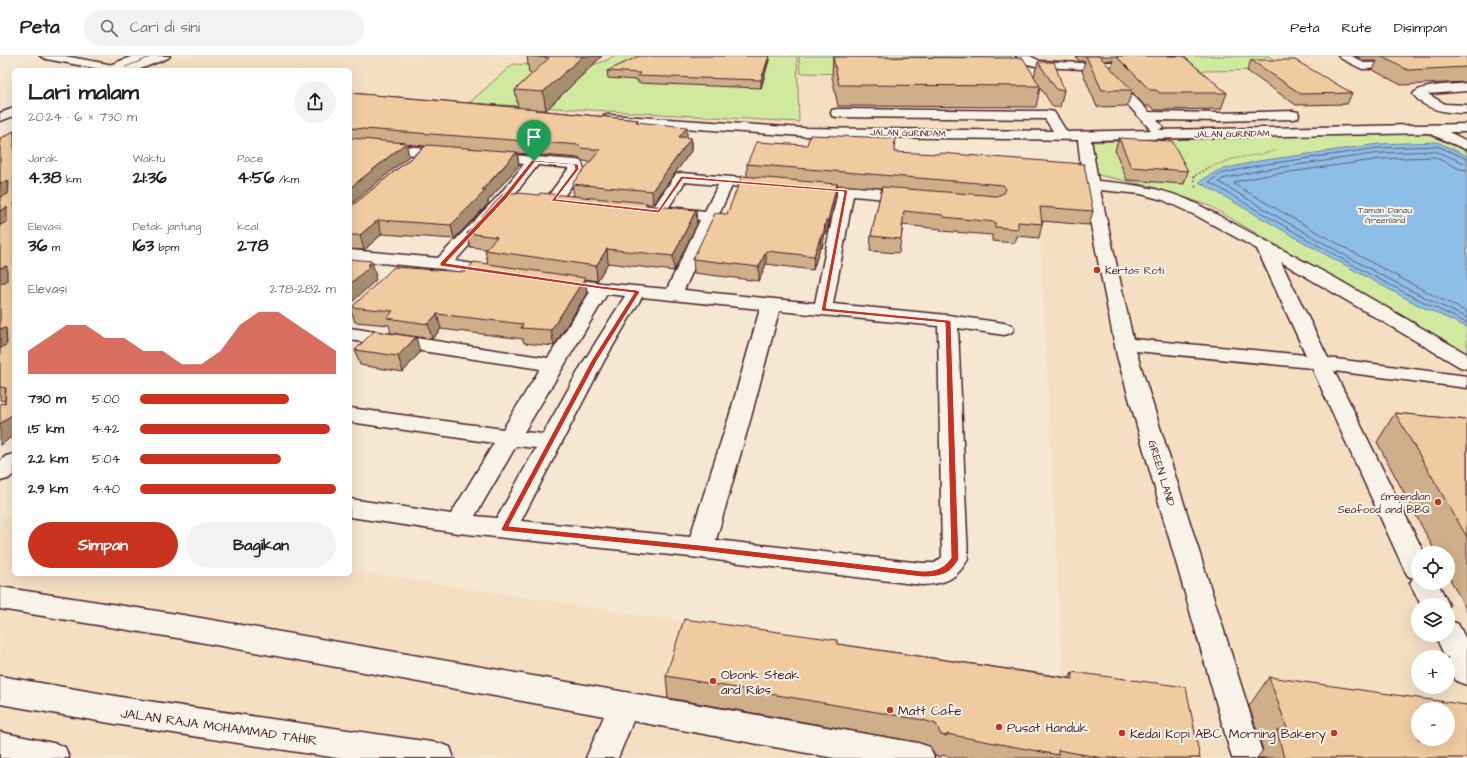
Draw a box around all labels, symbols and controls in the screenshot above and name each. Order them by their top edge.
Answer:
search box [84,10,364,46]
text: Peta [20,14,60,41]
icon: search [98,17,120,39]
text: Cari di sini [130,17,200,38]
text: Peta [1290,18,1320,38]
text: Rute [1342,18,1372,38]
text: Disimpan [1394,18,1447,38]
text: Lari malam [28,77,139,108]
button: share [294,81,336,123]
text: 20:24 · 6 × 730 m [28,108,137,126]
pin [517,120,551,161]
icon: arrive [523,126,545,148]
street label: JALAN GURINDAM [870,126,946,141]
street label: JALAN GURINDAM [1194,127,1270,142]
text: Jarak [28,151,58,166]
text: Waktu [133,151,165,166]
text: Pace [237,151,263,166]
text: 4.38 [28,166,62,190]
text: 21:36 [133,166,167,190]
text: 4:56 [237,166,274,190]
text: km [62,172,81,187]
text: /km [274,172,299,187]
park label: Taman Danau Greenland [1358,204,1412,227]
text: Elevasi [28,219,61,234]
text: Detak jantung [133,219,201,234]
text: kcal [237,219,258,234]
text: 36 [28,234,47,258]
text: 163 [133,234,154,258]
text: 278 [237,234,269,258]
text: m [47,240,60,255]
text: bpm [154,240,179,255]
place label: Kertas Roti [1105,263,1164,278]
marker: Kertas Roti [1092,265,1102,275]
text: Elevasi [28,280,67,298]
text: 278–282 m [269,280,336,298]
text: 730 m [28,390,66,408]
text: 5:00 [92,390,120,408]
text: 1.5 km [28,420,64,438]
text: 4:42 [92,420,119,438]
street label: GREEN LAND [1144,438,1179,508]
text: 2.2 km [28,450,68,468]
text: 5:04 [92,450,120,468]
text: 2.9 km [28,480,68,498]
text: 4:40 [92,480,120,498]
place label: Greendlan Seafood and BBQ [1338,489,1430,517]
marker: Greendlan Seafood and BBQ [1433,497,1443,507]
button: Simpan [28,522,178,568]
button: Bagikan [186,522,336,568]
map controls [1411,546,1455,746]
button: locate [1411,546,1455,590]
button: layers [1411,598,1455,642]
button: + [1411,650,1455,694]
place label: Obonk Steak and Ribs [721,666,799,699]
marker: Obonk Steak and Ribs [708,676,718,686]
place label: Matt Cafe [898,702,962,720]
button: − [1411,702,1455,746]
street label: JALAN RAJA MOHAMMAD TAHIR [119,704,318,750]
marker: Matt Cafe [885,705,895,715]
place label: Pusat Handuk [1007,719,1088,737]
marker: Pusat Handuk [994,722,1004,732]
place label: Kedai Kopi ABC [1130,725,1222,743]
place label: Morning Bakery [1229,725,1326,744]
marker: Kedai Kopi ABC [1117,728,1127,738]
marker: Morning Bakery [1329,728,1339,738]

